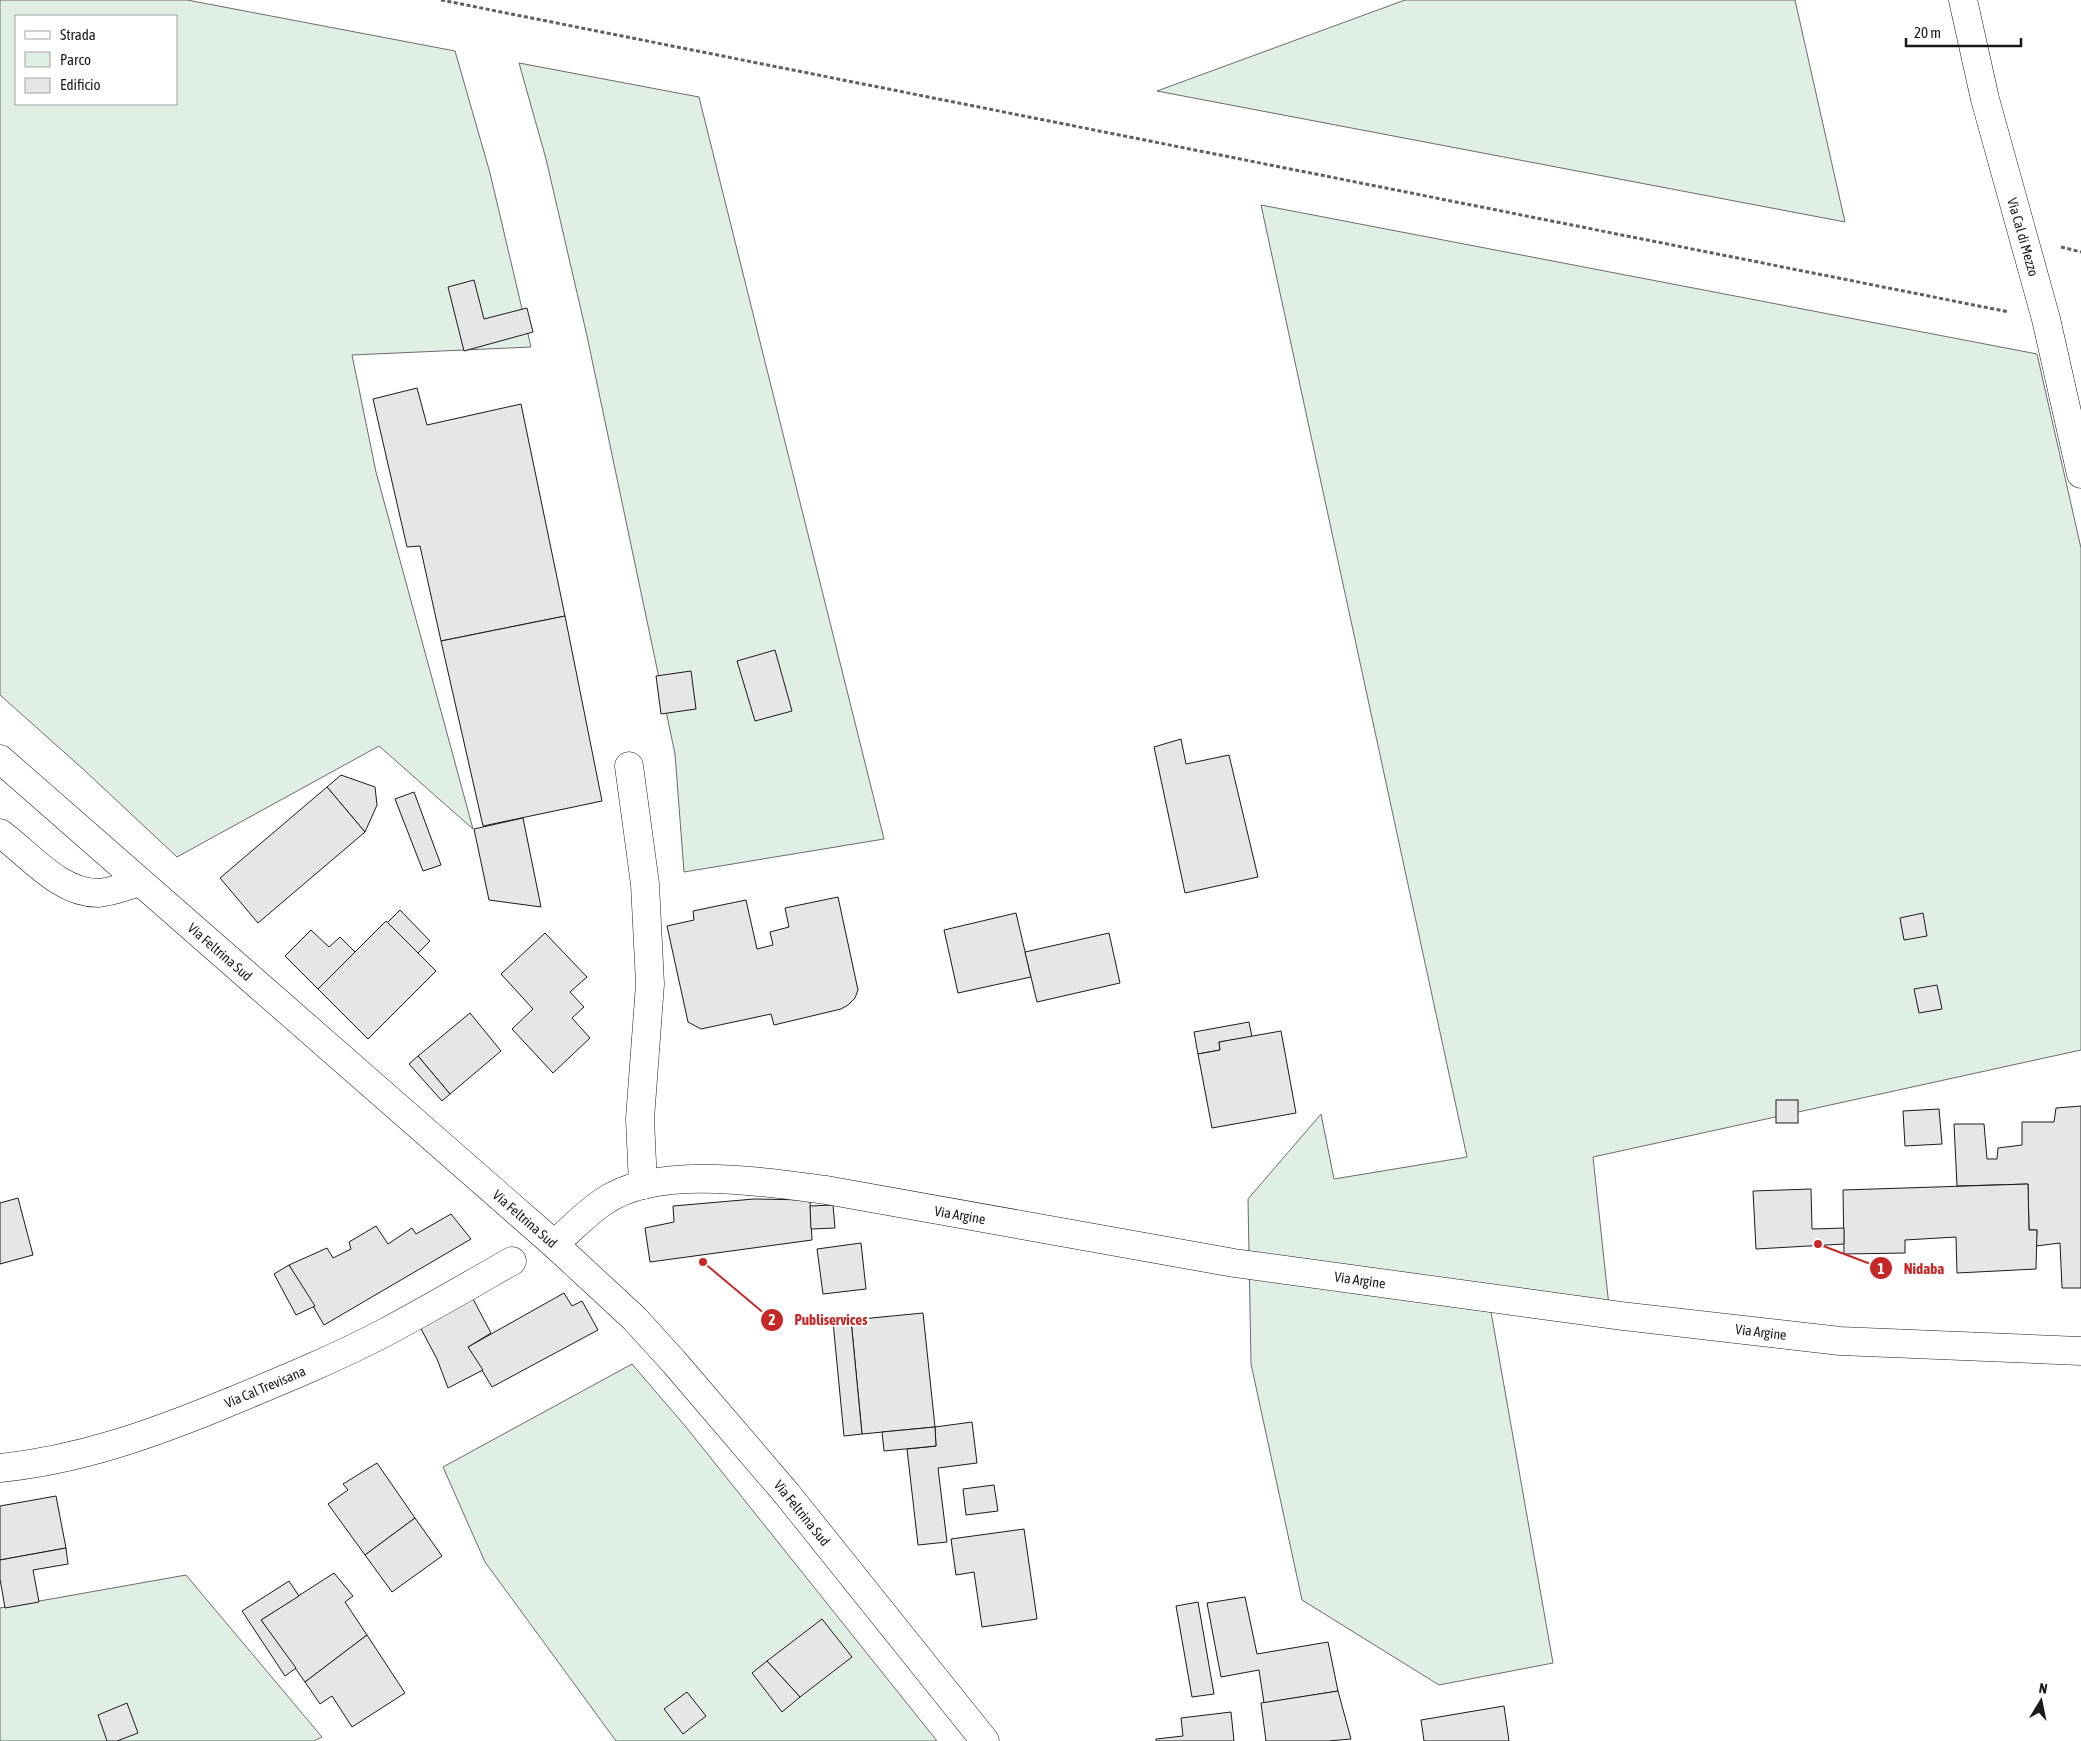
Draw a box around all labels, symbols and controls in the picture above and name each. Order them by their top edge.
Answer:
legend [15,15,178,105]
scale bar [1906,15,2021,47]
text: 20 m [1914,24,1941,41]
text: Strada [60,26,96,43]
text: Parco [60,51,91,68]
text: Edificio [60,76,101,93]
street label: Via Cal di Mezzo [2004,196,2042,278]
street label: Via Feltrina Sud [185,920,255,984]
street label: Via Feltrina Sud [490,1187,560,1251]
street label: Via Argine [933,1203,987,1227]
callout: Nidaba [1869,1253,1954,1283]
text: 1 [1877,1260,1885,1277]
text: Nidaba [1904,1260,1944,1277]
street label: Via Argine [1333,1268,1387,1292]
callout: Publiservices [760,1305,878,1335]
text: 2 [768,1311,776,1328]
text: Publiservices [795,1311,868,1328]
street label: Via Argine [1734,1321,1788,1343]
street label: Via Cal Trevisana [222,1363,308,1411]
street label: Via Feltrina Sud [771,1477,833,1549]
north arrow [2016,1676,2066,1726]
text: N [2038,1680,2049,1697]

